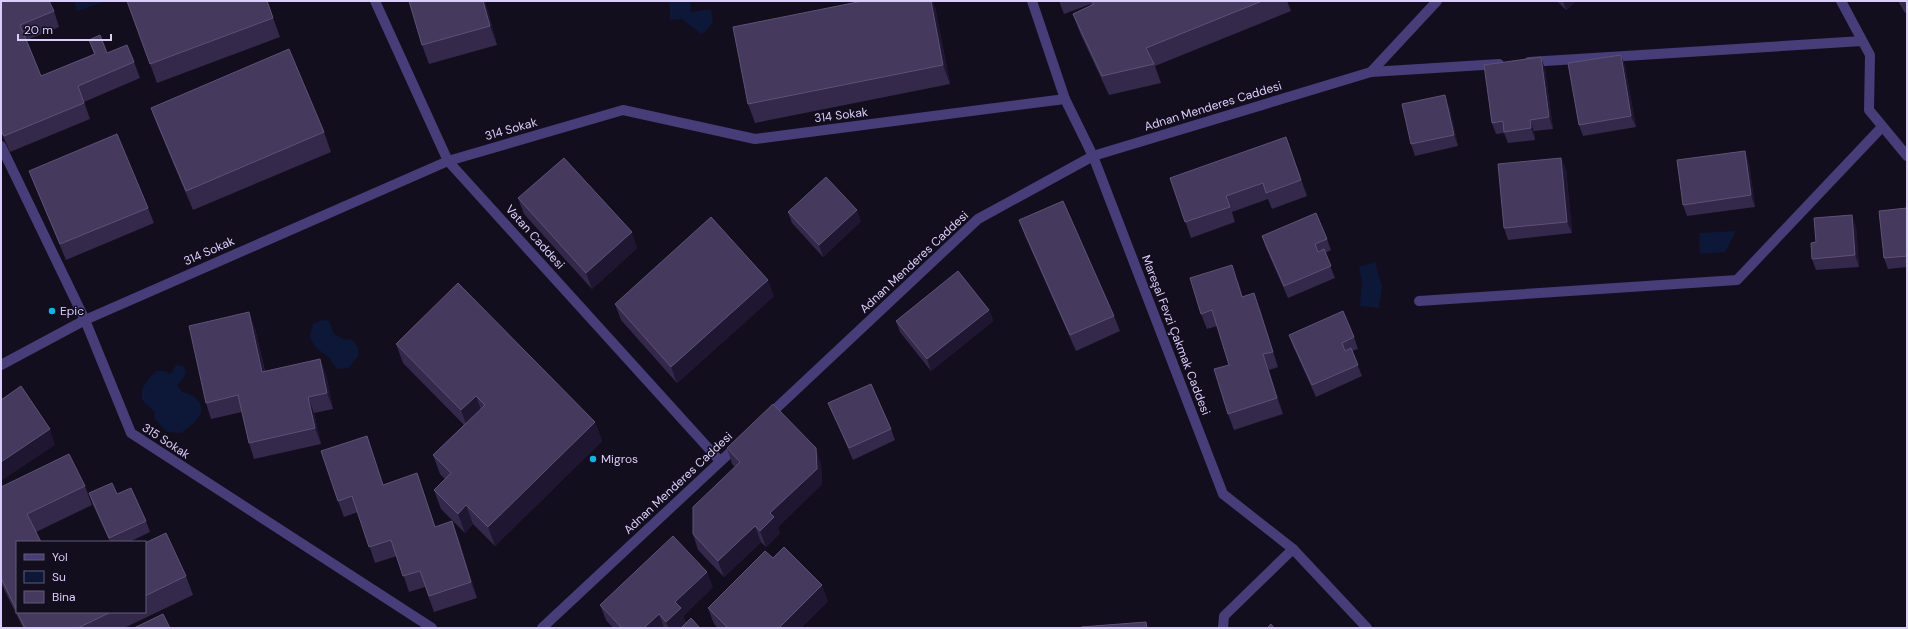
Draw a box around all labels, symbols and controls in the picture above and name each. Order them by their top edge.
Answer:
scale bar [18,16,111,42]
text: 20 m [24,22,53,38]
street label: Adnan Menderes Caddesi [1142,77,1284,135]
street label: 314 Sokak [813,104,869,126]
street label: 314 Sokak [483,114,539,144]
street label: Vatan Caddesi [502,202,568,273]
street label: Adnan Menderes Caddesi [856,207,972,317]
street label: 314 Sokak [181,233,237,269]
street label: Mareşal Fevzi Çakmak Caddesi [1138,253,1214,417]
place label: Epic [60,303,84,319]
marker: Epic [47,306,57,316]
street label: 315 Sokak [139,420,193,462]
street label: Adnan Menderes Caddesi [620,428,736,538]
place label: Migros [601,451,638,467]
marker: Migros [588,454,598,464]
legend [16,541,146,613]
text: Yol [52,549,68,565]
text: Su [52,569,66,585]
text: Bina [52,589,76,605]

